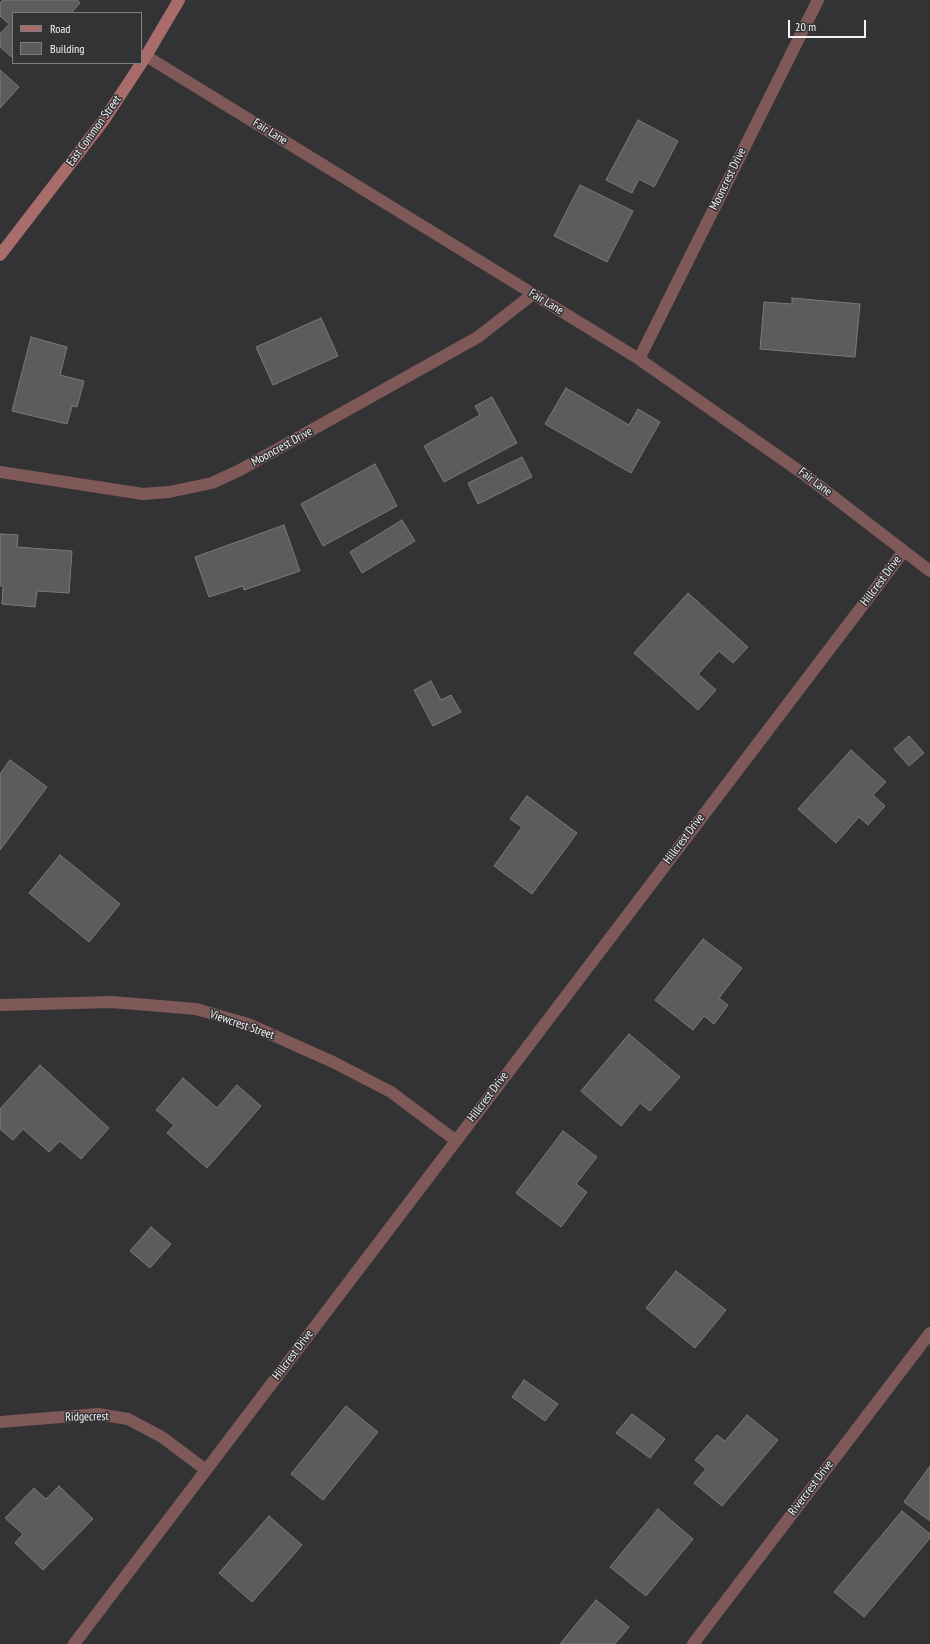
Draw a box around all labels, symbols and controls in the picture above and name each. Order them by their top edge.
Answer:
legend [12,12,142,64]
scale bar [790,12,868,38]
text: 20 m [795,19,816,34]
text: Road [50,21,70,36]
text: Building [50,41,85,56]
street label: East Common Street [64,93,124,169]
street label: Fair Lane [250,116,290,148]
street label: Mooncrest Drive [707,146,749,212]
street label: Fair Lane [526,286,566,318]
street label: Mooncrest Drive [249,424,315,470]
street label: Fair Lane [795,465,835,499]
street label: Hillcrest Drive [858,553,904,609]
street label: Hillcrest Drive [661,811,707,867]
street label: Viewcrest Street [208,1007,276,1043]
street label: Hillcrest Drive [465,1069,511,1125]
street label: Hillcrest Drive [270,1327,316,1383]
street label: Ridgecrest [65,1409,109,1425]
street label: Rivercrest Drive [786,1458,836,1518]

